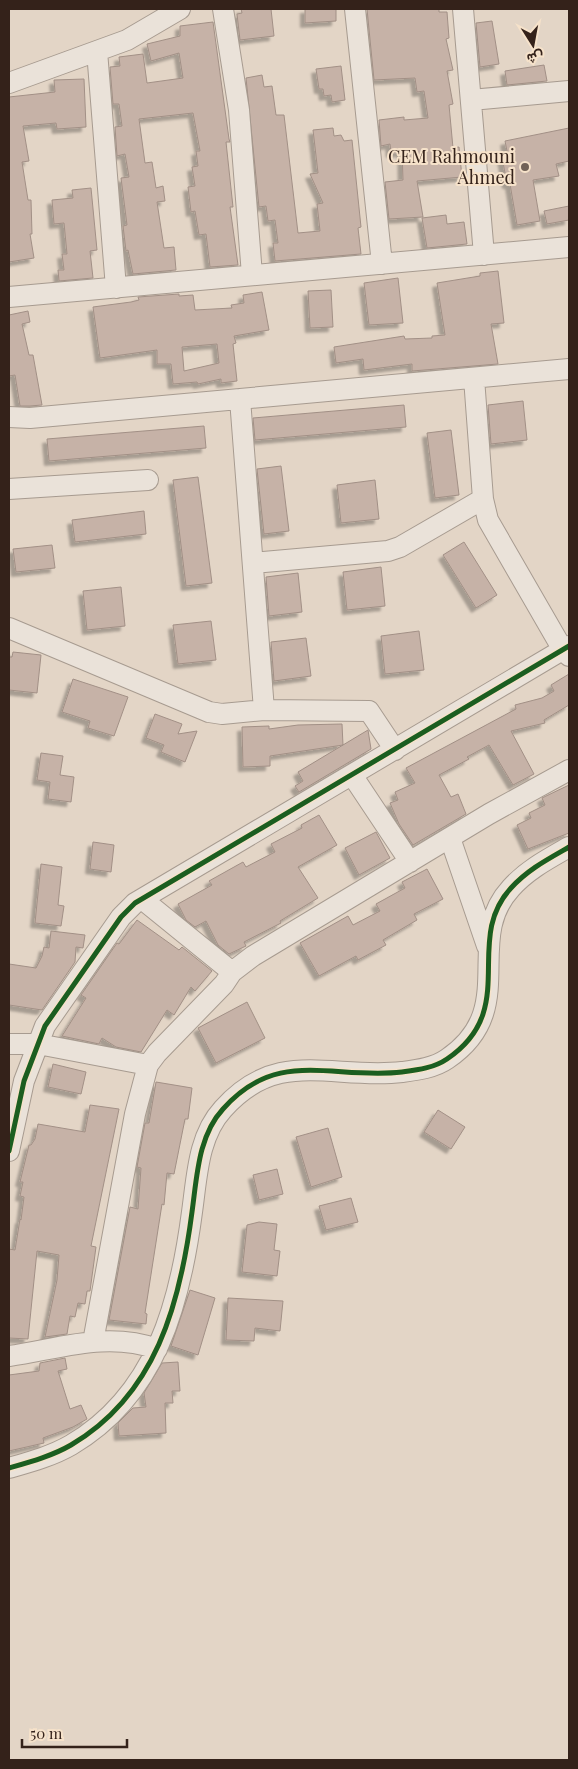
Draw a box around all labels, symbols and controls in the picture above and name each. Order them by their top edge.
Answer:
north arrow [508,20,558,70]
text: ش [525,47,546,69]
place label: CEM Rahmouni Ahmed [388,144,516,189]
marker: CEM Rahmouni Ahmed [519,161,531,173]
scale bar [22,1716,128,1748]
text: 50 m [30,1723,63,1743]

